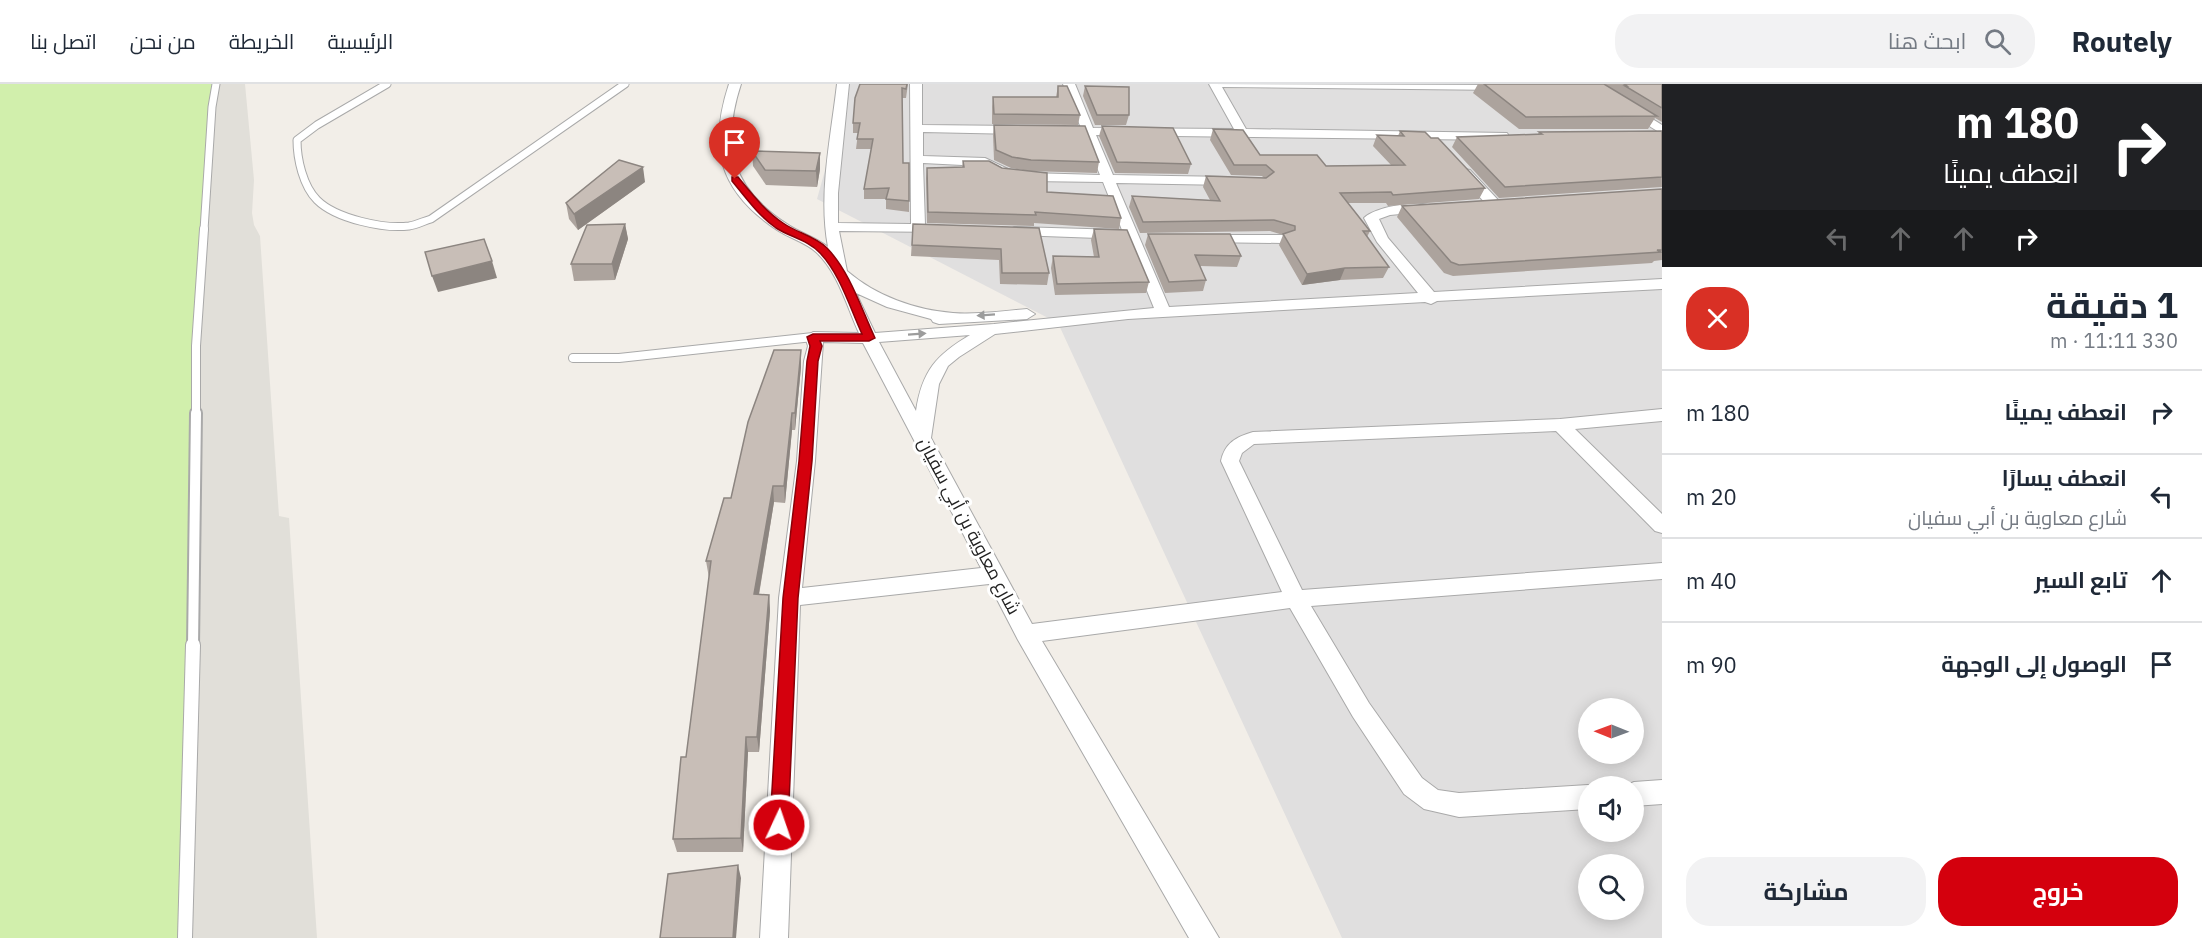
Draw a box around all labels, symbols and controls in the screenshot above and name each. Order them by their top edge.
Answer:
search box [1615,14,2035,68]
text: Routely [2071,23,2172,60]
icon: search [1981,25,2014,58]
text: ابحث هنا [1888,26,1966,55]
text: اتصل بنا [30,27,97,55]
text: من نحن [130,27,196,55]
text: الخريطة [229,27,294,55]
text: الرئيسية [327,27,393,55]
text: 180 m [1956,95,2079,150]
icon: right [2100,108,2178,186]
pin [709,117,760,179]
icon: arrive [718,126,751,159]
text: انعطف يمينًا [1943,155,2079,190]
icon: left [1821,222,1854,255]
icon: ahead [1884,222,1917,255]
icon: ahead [1947,222,1980,255]
icon: right [2010,222,2043,255]
text: 1 دقيقة [2046,281,2178,328]
button: close [1686,287,1749,350]
one-way arrow [977,311,996,320]
text: 330 m · 11:11 [2050,327,2178,354]
one-way arrow [907,330,926,339]
icon: right [2145,396,2178,429]
text: انعطف يمينًا [2005,397,2127,426]
text: 180 m [1686,398,1750,427]
street label: شارع معاوية بن أبي سفيان [910,433,1026,620]
text: انعطف يسارًا [2002,463,2127,492]
icon: left [2145,480,2178,513]
text: 20 m [1686,482,1737,511]
text: شارع معاوية بن أبي سفيان [1908,504,2127,531]
icon: ahead [2145,564,2178,597]
text: تابع السير [2034,565,2127,594]
text: 40 m [1686,566,1737,595]
icon: arrive [2145,648,2178,681]
text: الوصول إلى الوجهة [1941,649,2127,678]
text: 90 m [1686,650,1737,679]
north arrow [1578,698,1644,764]
map controls [1578,698,1644,920]
button: sound [1578,776,1644,842]
position arrow [747,793,811,857]
button: search [1578,854,1644,920]
button: مشاركة [1686,857,1926,926]
button: خروج [1938,857,2178,926]

